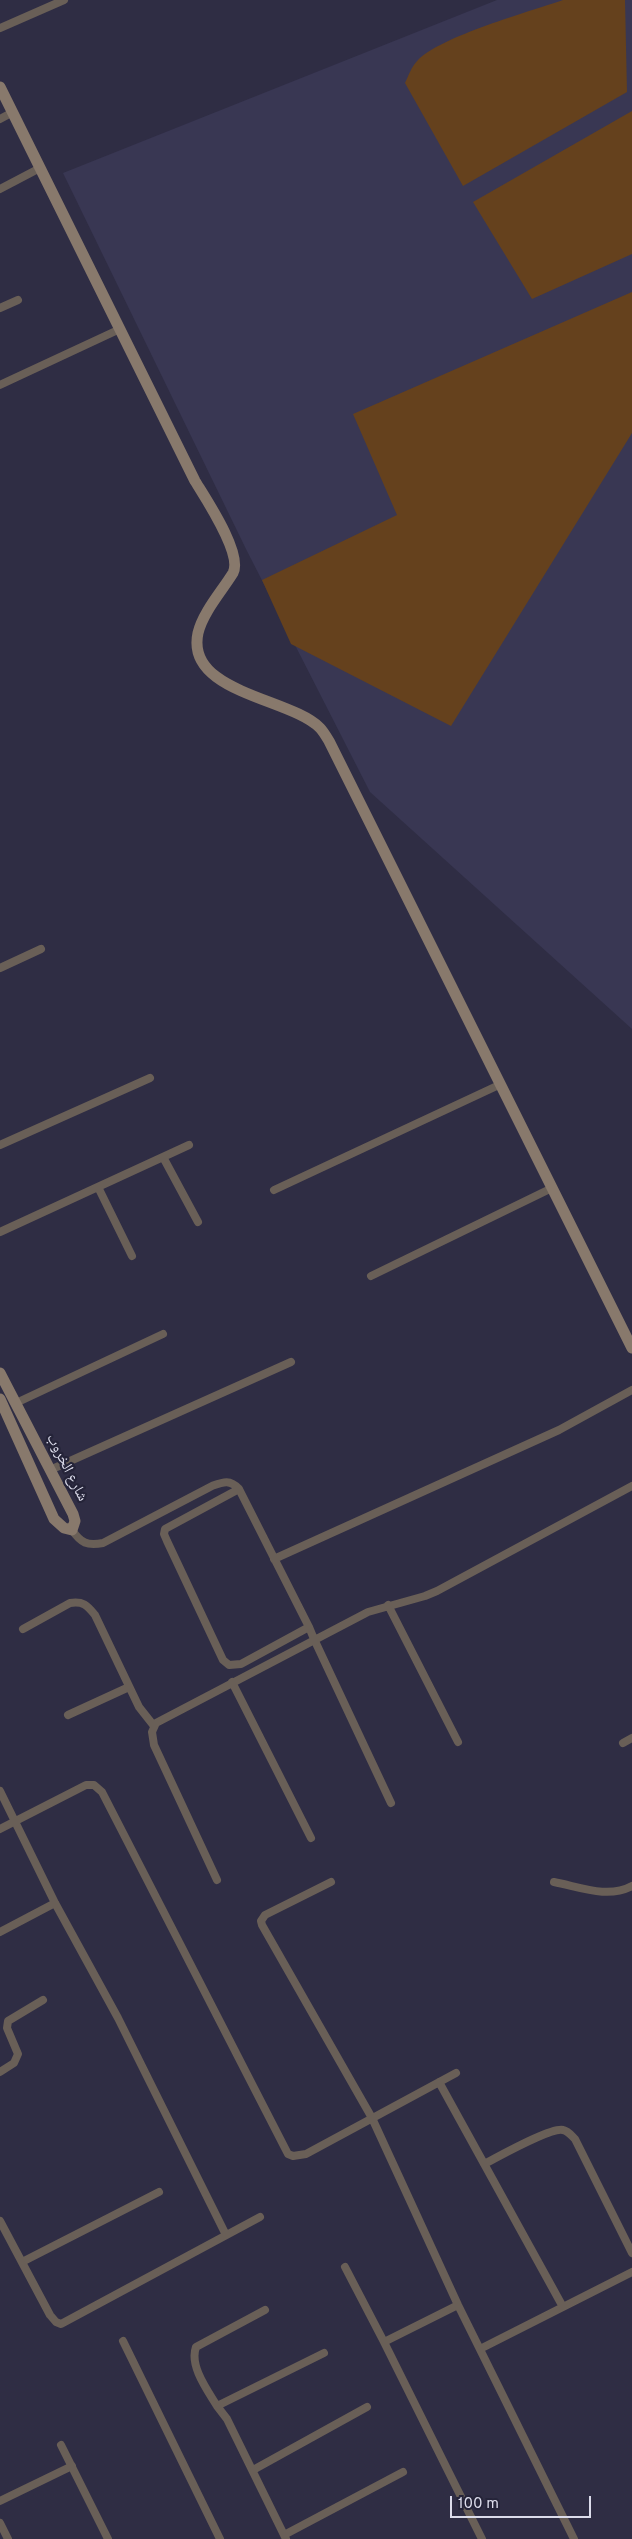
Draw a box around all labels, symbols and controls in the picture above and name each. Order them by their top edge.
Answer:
street label: شارع الخروب [41,1431,91,1505]
scale bar [452,2486,593,2518]
text: 100 m [458,2495,499,2514]

